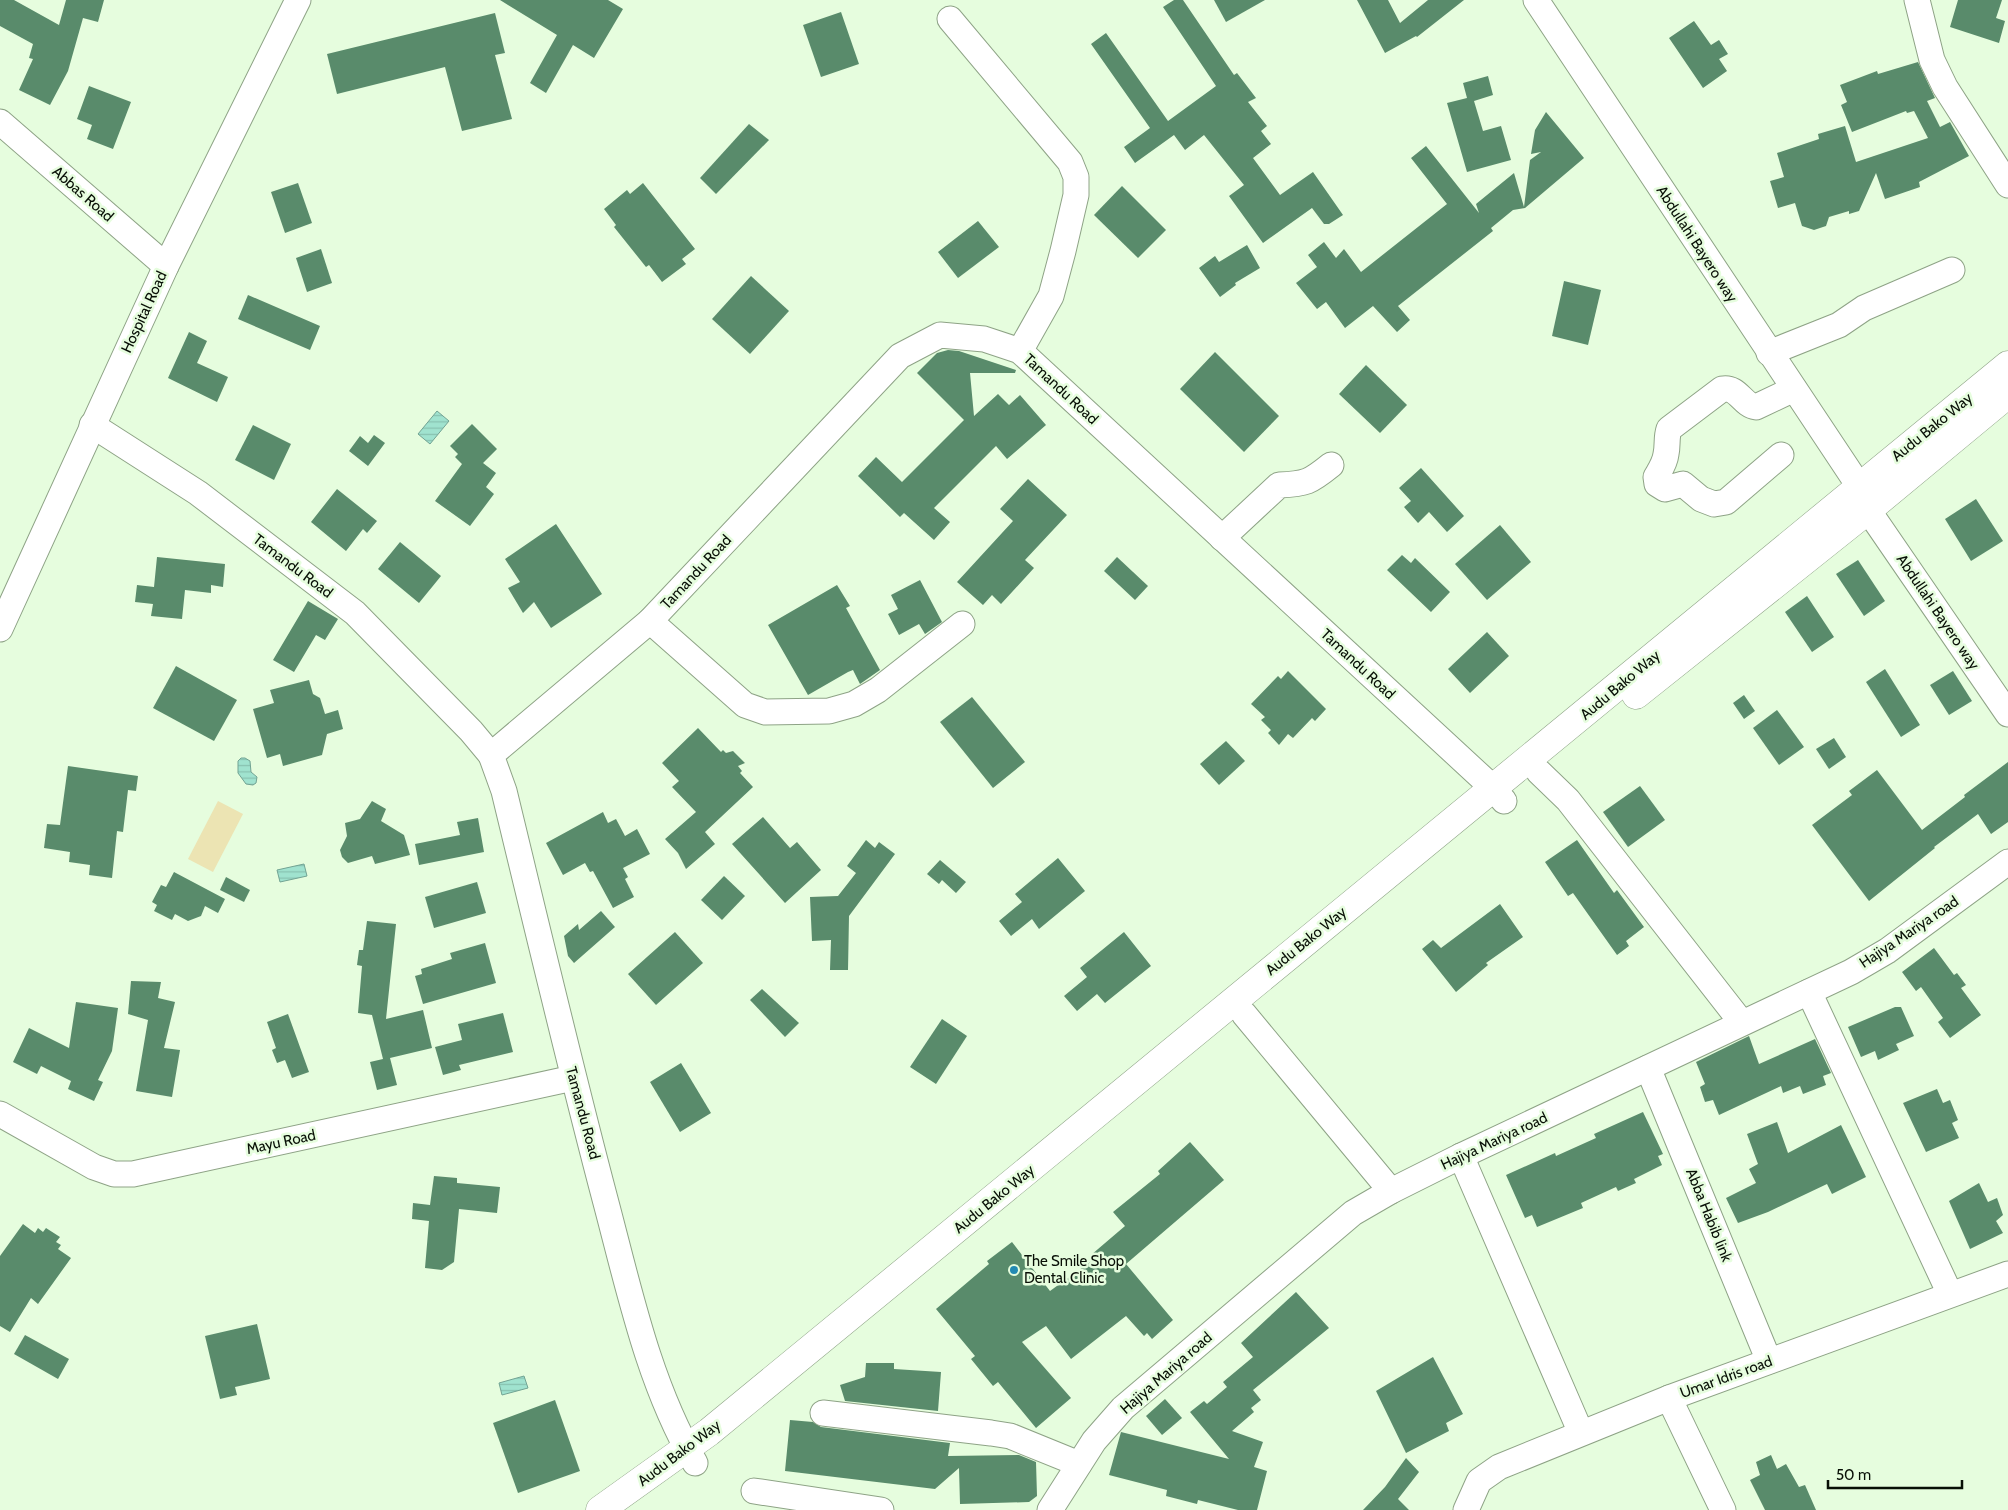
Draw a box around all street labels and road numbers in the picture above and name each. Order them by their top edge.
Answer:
street label: Abbas Road [49,163,117,225]
street label: Abdullahi Bayero way [1653,182,1742,306]
street label: Hospital Road [117,268,171,356]
street label: Tamandu Road [1020,350,1102,428]
street label: Audu Bako Way [1888,389,1976,465]
street label: Tamandu Road [250,530,336,602]
street label: Tamandu Road [657,531,735,613]
street label: Abdullahi Bayero way [1893,551,1983,673]
street label: Tamandu Road [1317,625,1399,703]
street label: Audu Bako Way [1576,646,1664,724]
street label: Hajiya Mariya road [1856,892,1962,972]
street label: Audu Bako Way [1262,903,1350,979]
street label: Tamandu Road [562,1065,604,1161]
street label: Hajiya Mariya road [1438,1108,1550,1174]
street label: Mayu Road [245,1126,317,1158]
street label: Audu Bako Way [950,1161,1038,1237]
street label: Abba Habib link [1682,1166,1736,1265]
street label: Hajiya Mariya road [1116,1328,1216,1418]
street label: Umar Idris road [1677,1352,1775,1402]
street label: Audu Bako Way [634,1416,724,1490]

